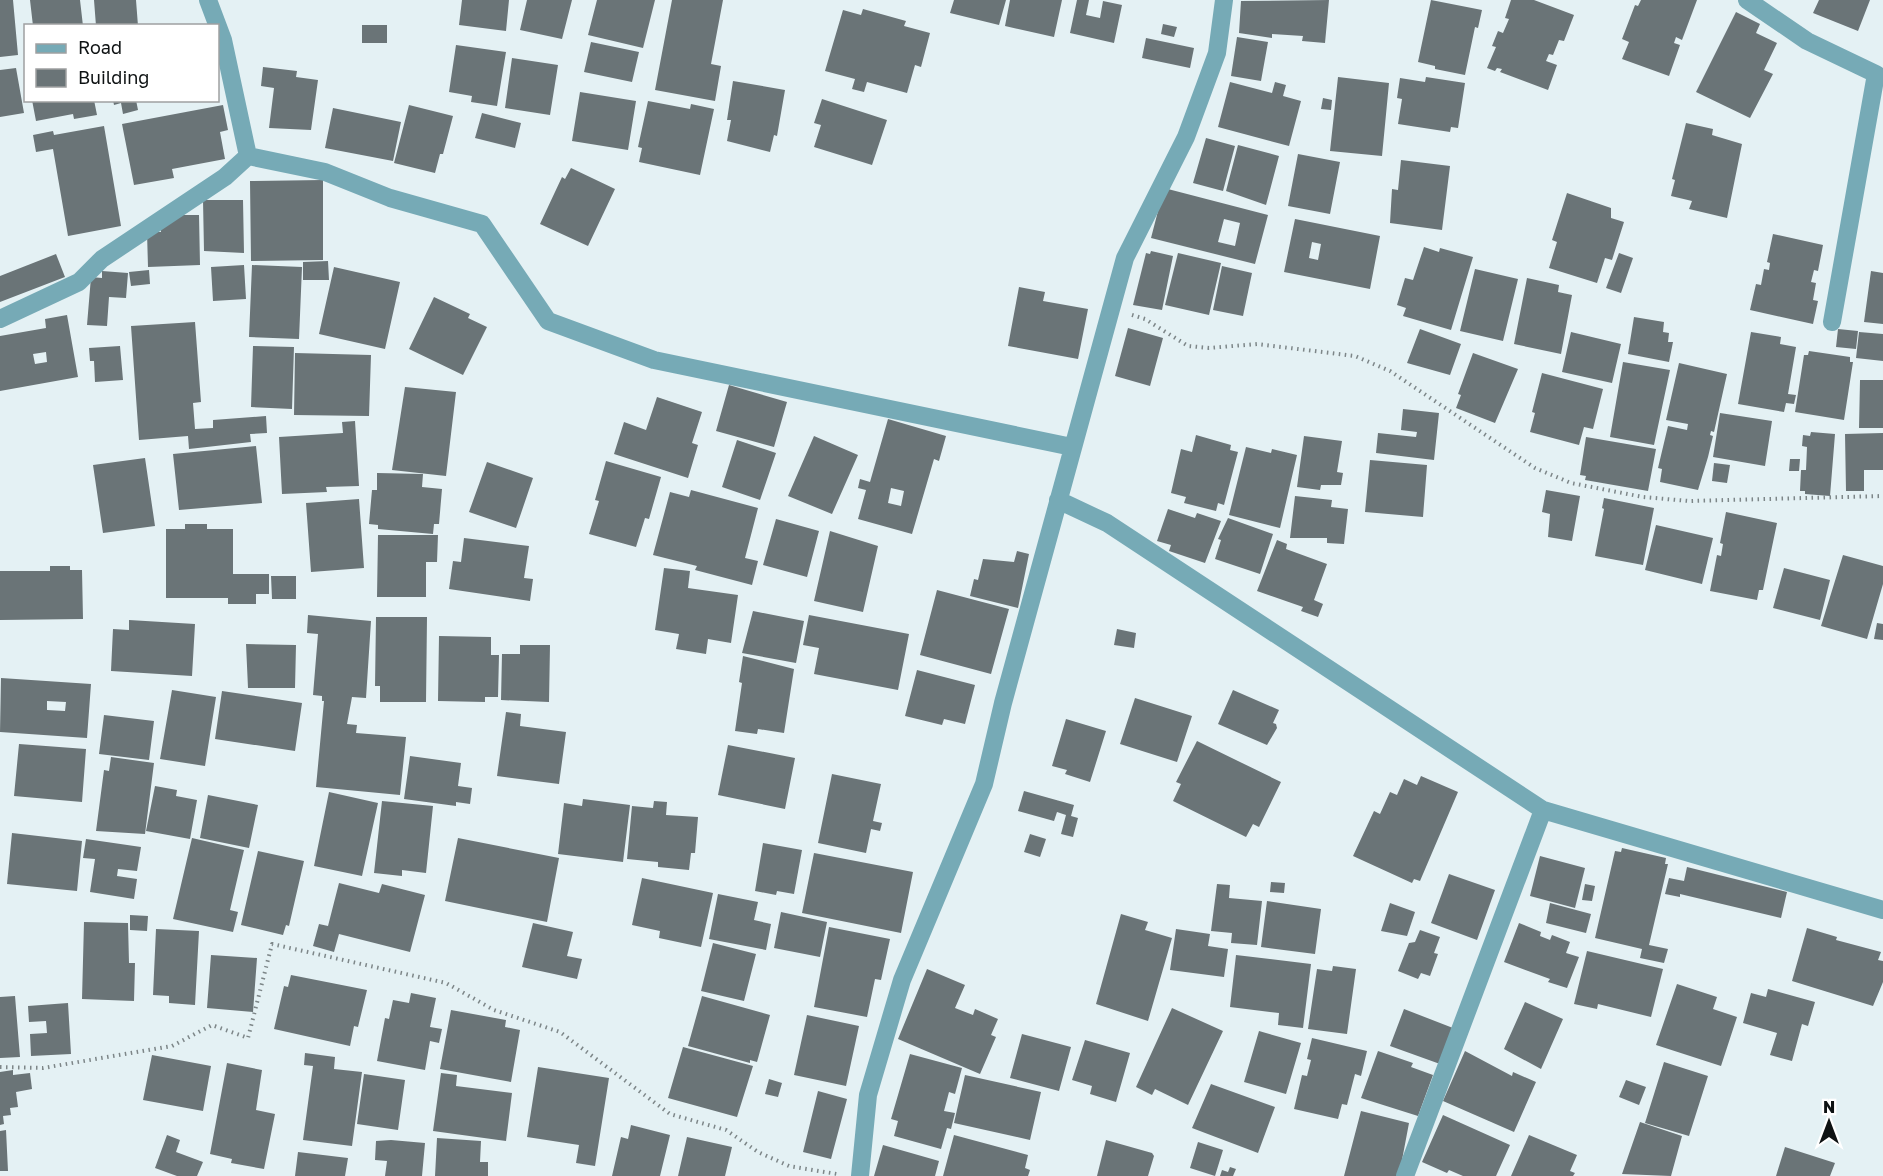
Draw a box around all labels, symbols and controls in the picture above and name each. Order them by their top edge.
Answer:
legend [24,24,219,102]
text: Road [78,36,122,58]
text: Building [78,66,149,88]
north arrow [1799,1092,1859,1152]
text: N [1823,1097,1835,1117]

